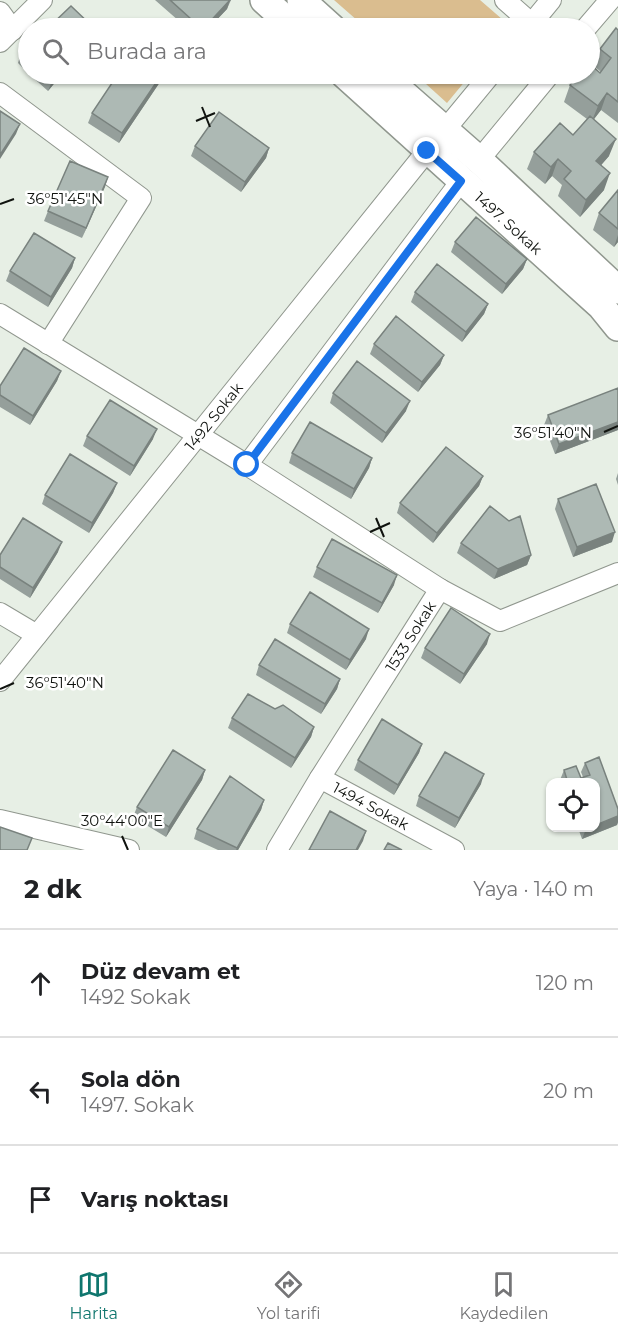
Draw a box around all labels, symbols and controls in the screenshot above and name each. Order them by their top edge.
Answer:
search box [18,18,600,84]
icon: search [39,35,72,68]
text: Burada ara [87,38,207,65]
route end [413,137,439,163]
street label: 1497. Sokak [471,187,547,258]
text: 36°51'45"N [27,189,103,208]
street label: 1492 Sokak [180,378,246,454]
text: 36°51'40"N [514,423,592,442]
route start [233,451,259,477]
street label: 1533 Sokak [381,597,440,675]
text: 36°51'40"N [26,673,104,692]
street label: 1494 Sokak [330,777,412,834]
map controls [546,778,600,832]
button: locate [546,778,600,832]
text: 30°44'00"E [81,811,163,830]
text: 2 dk [24,873,82,905]
text: Yaya · 140 m [473,877,594,901]
text: Düz devam et [81,958,240,985]
icon: ahead [24,967,57,1000]
text: 120 m [536,971,594,995]
text: 1492 Sokak [81,985,190,1009]
text: Sola dön [81,1066,181,1093]
icon: left [24,1075,57,1108]
text: 20 m [543,1079,594,1103]
text: 1497. Sokak [81,1093,194,1117]
icon: arrive [24,1183,57,1216]
text: Varış noktası [81,1186,229,1213]
tab: Harita [69,1268,118,1323]
tab: Yol tarifi [257,1268,321,1323]
tab: Kaydedilen [459,1268,549,1323]

